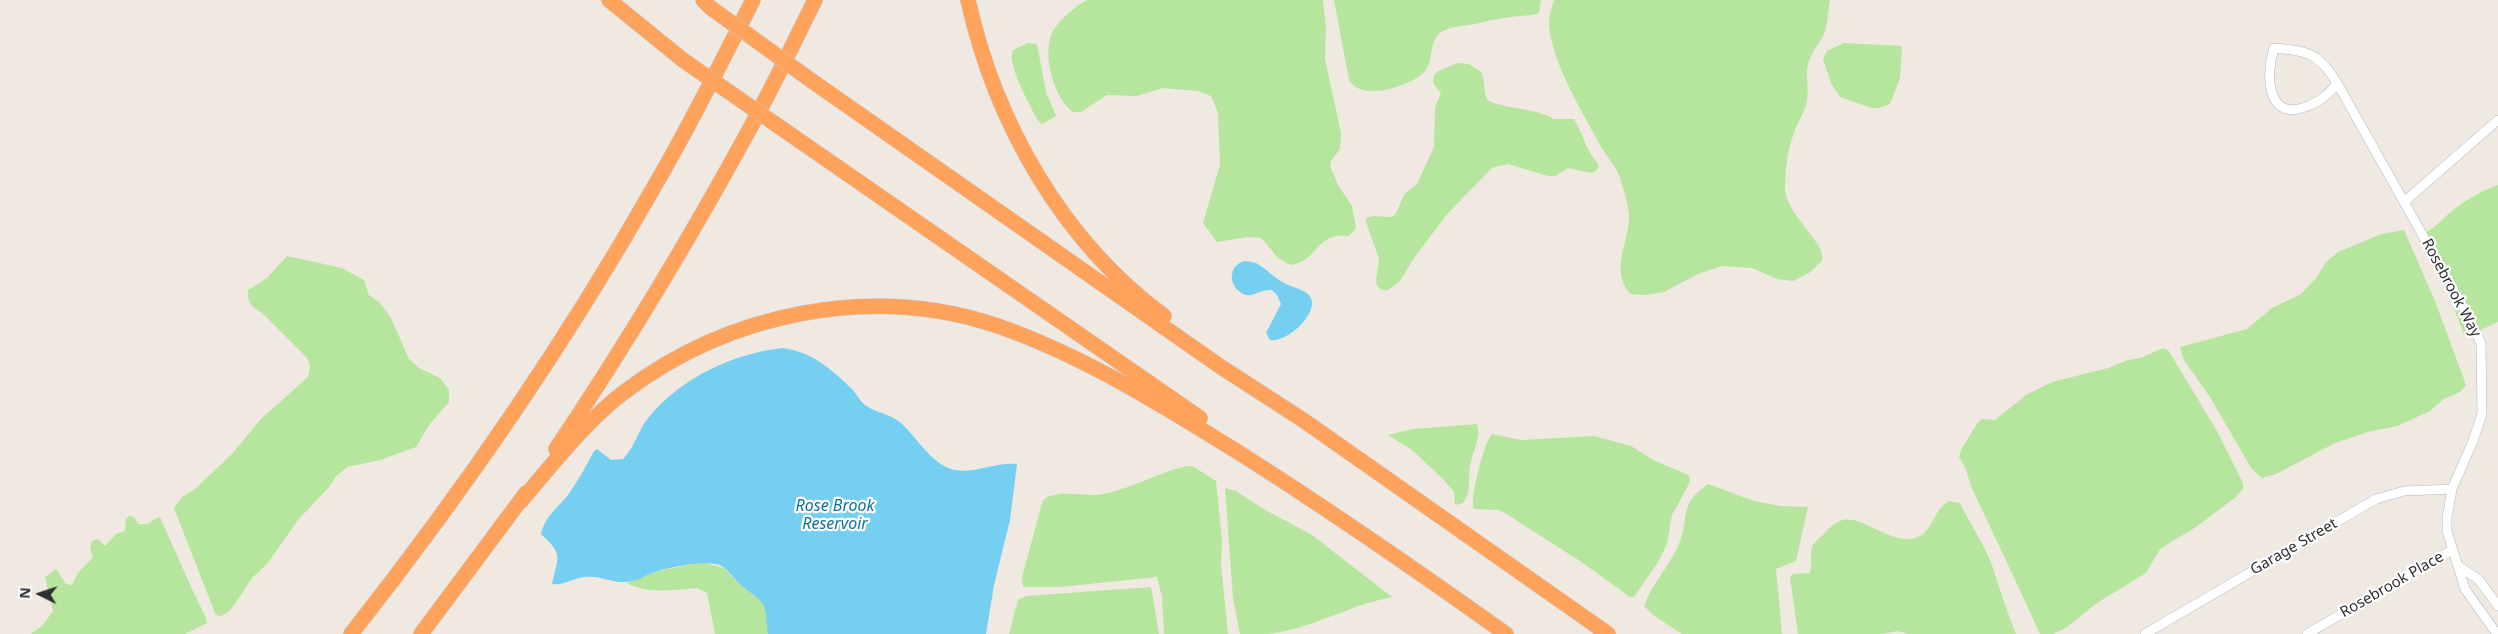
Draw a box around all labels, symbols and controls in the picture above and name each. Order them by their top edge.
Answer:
street label: Rosebrook Way [2417,236,2485,340]
water label: Rose Brook Reservoir [796,496,874,534]
street label: Garage Street [2247,515,2341,579]
street label: Rosebrook Place [2337,548,2447,622]
north arrow [15,569,65,619]
text: N [15,587,34,599]

